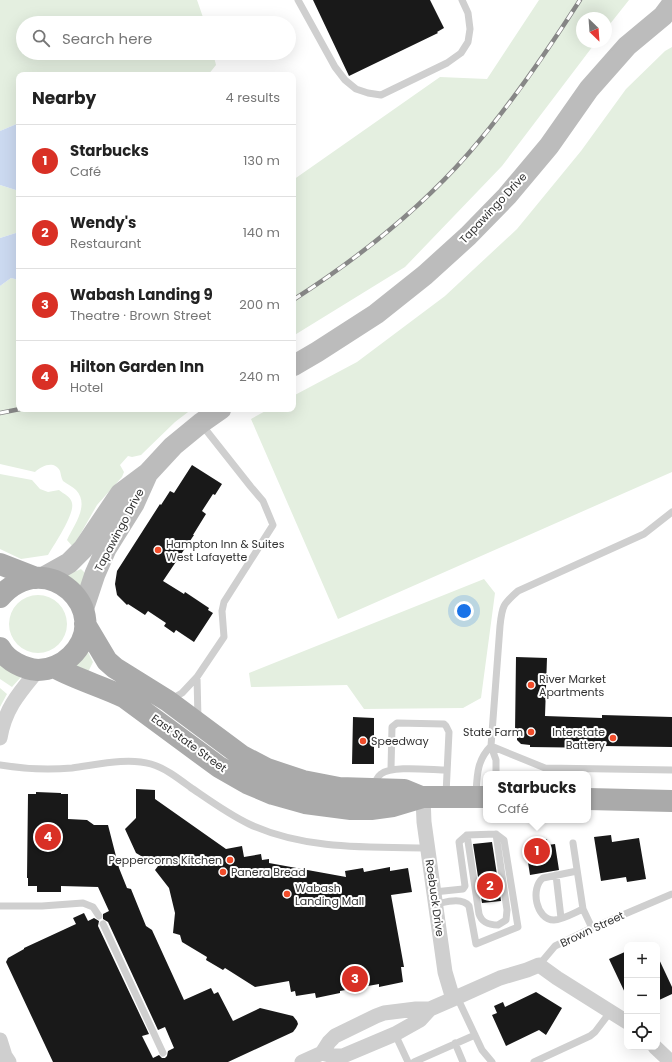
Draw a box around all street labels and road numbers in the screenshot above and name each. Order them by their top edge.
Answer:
street label: Tapawingo Drive [456,169,530,247]
street label: Tapawingo Drive [90,485,148,574]
street label: East State Street [148,710,230,776]
street label: Roebuck Drive [422,858,448,938]
street label: Brown Street [557,907,627,951]

